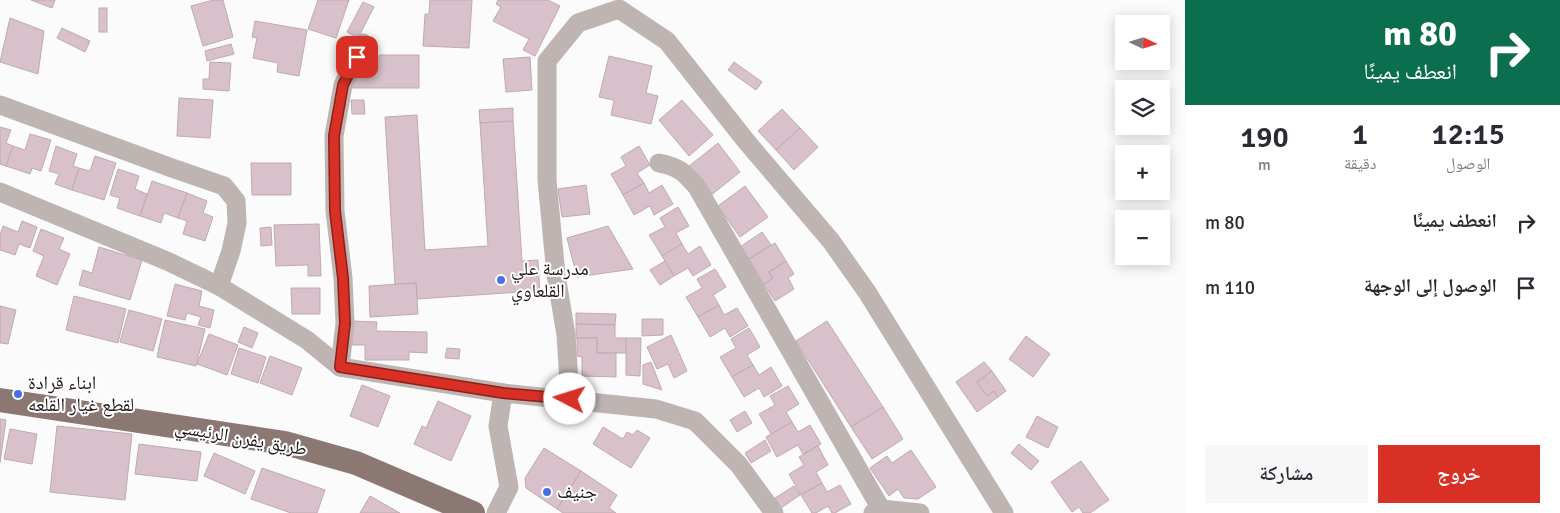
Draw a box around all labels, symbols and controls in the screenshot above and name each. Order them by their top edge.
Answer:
text: 80 m [1383,12,1457,55]
north arrow [1115,15,1170,70]
map controls [1115,15,1170,265]
icon: right [1475,20,1540,85]
pin [336,36,378,78]
icon: arrive [343,43,371,71]
text: انعطف يمينًا [1363,58,1457,85]
button: layers [1115,80,1170,135]
text: 1 [1352,116,1368,153]
text: 12:15 [1432,116,1505,153]
text: 190 [1240,119,1289,156]
button: + [1115,145,1170,200]
text: دقيقة [1344,154,1376,174]
text: الوصول [1446,154,1490,174]
text: m [1258,155,1271,175]
text: انعطف يمينًا [1412,209,1497,233]
icon: right [1512,209,1540,237]
button: − [1115,210,1170,265]
text: 80 m [1205,211,1245,235]
place label: مدرسة علي القلعاوي [511,257,589,306]
marker: مدرسة علي القلعاوي [495,274,507,286]
text: الوصول إلى الوجهة [1364,274,1497,298]
icon: arrive [1512,274,1540,302]
text: 110 m [1205,276,1255,300]
place label: ابناء قرادة لقطع غيار القلعه [28,371,134,417]
position arrow [543,372,595,424]
marker: ابناء قرادة لقطع غيار القلعه [12,388,24,400]
street label: طريق يفرن الرئيسي [172,415,309,464]
button: مشاركة [1205,445,1368,503]
button: خروج [1378,445,1540,503]
place label: جنيف [557,480,597,504]
marker: جنيف [541,486,553,498]

